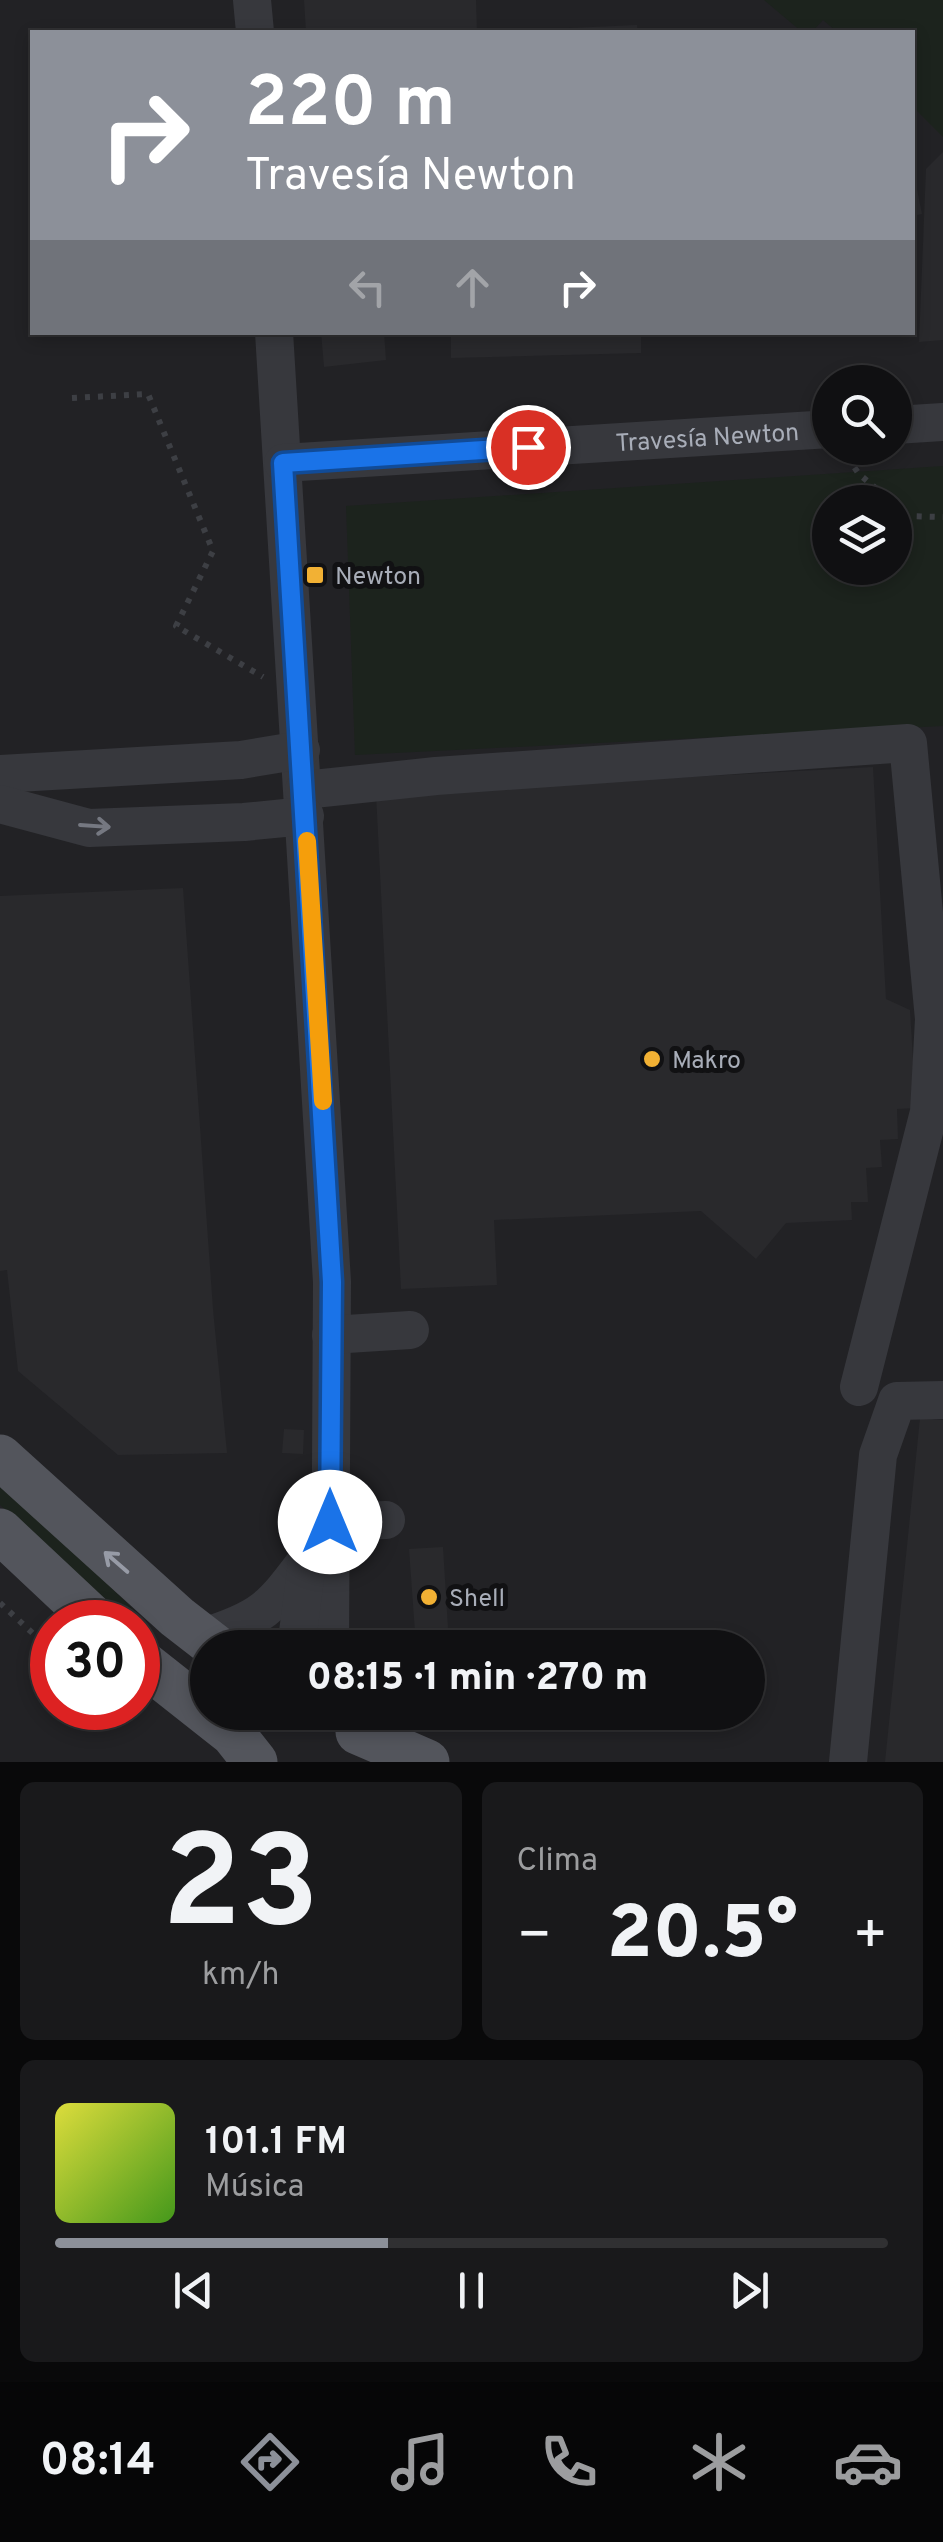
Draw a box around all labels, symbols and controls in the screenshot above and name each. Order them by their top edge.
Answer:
text: 220 m [245,62,455,151]
icon: right [80,70,210,200]
text: Travesía Newton [245,149,576,206]
icon: left [340,260,395,315]
icon: ahead [445,260,500,315]
icon: right [550,260,605,315]
map controls [812,365,912,585]
button: search [812,365,912,465]
pin [486,405,571,490]
street label: Travesía Newton [615,418,800,461]
icon: arrive [501,420,556,475]
button: layers [812,485,912,585]
place label: Newton [335,562,421,594]
marker: Newton [304,564,326,586]
one-way arrow [78,817,110,836]
place label: Makro [672,1046,741,1078]
marker: Makro [641,1048,663,1070]
position arrow [278,1470,382,1574]
one-way arrow [104,1551,129,1574]
place label: Shell [449,1584,505,1616]
marker: Shell [418,1586,440,1608]
speed limit sign: 30 [30,1600,160,1730]
text: 08:15 · 1 min · 270 m [307,1655,648,1704]
text: 23 [162,1808,319,1973]
text: Clima [517,1842,598,1882]
text: 20.5° [607,1890,798,1985]
text: − [517,1903,552,1973]
text: + [853,1903,888,1973]
text: km/h [202,1956,280,1996]
text: 101.1 FM [205,2119,347,2168]
text: Música [205,2168,304,2208]
icon: previous [166,2263,221,2318]
icon: pause [444,2263,499,2318]
icon: next [722,2263,777,2318]
icon: directions [235,2427,305,2497]
icon: music [385,2427,455,2497]
icon: phone [534,2427,604,2497]
icon: climate [684,2427,754,2497]
icon: car [833,2427,903,2497]
text: 08:14 [40,2434,156,2491]

